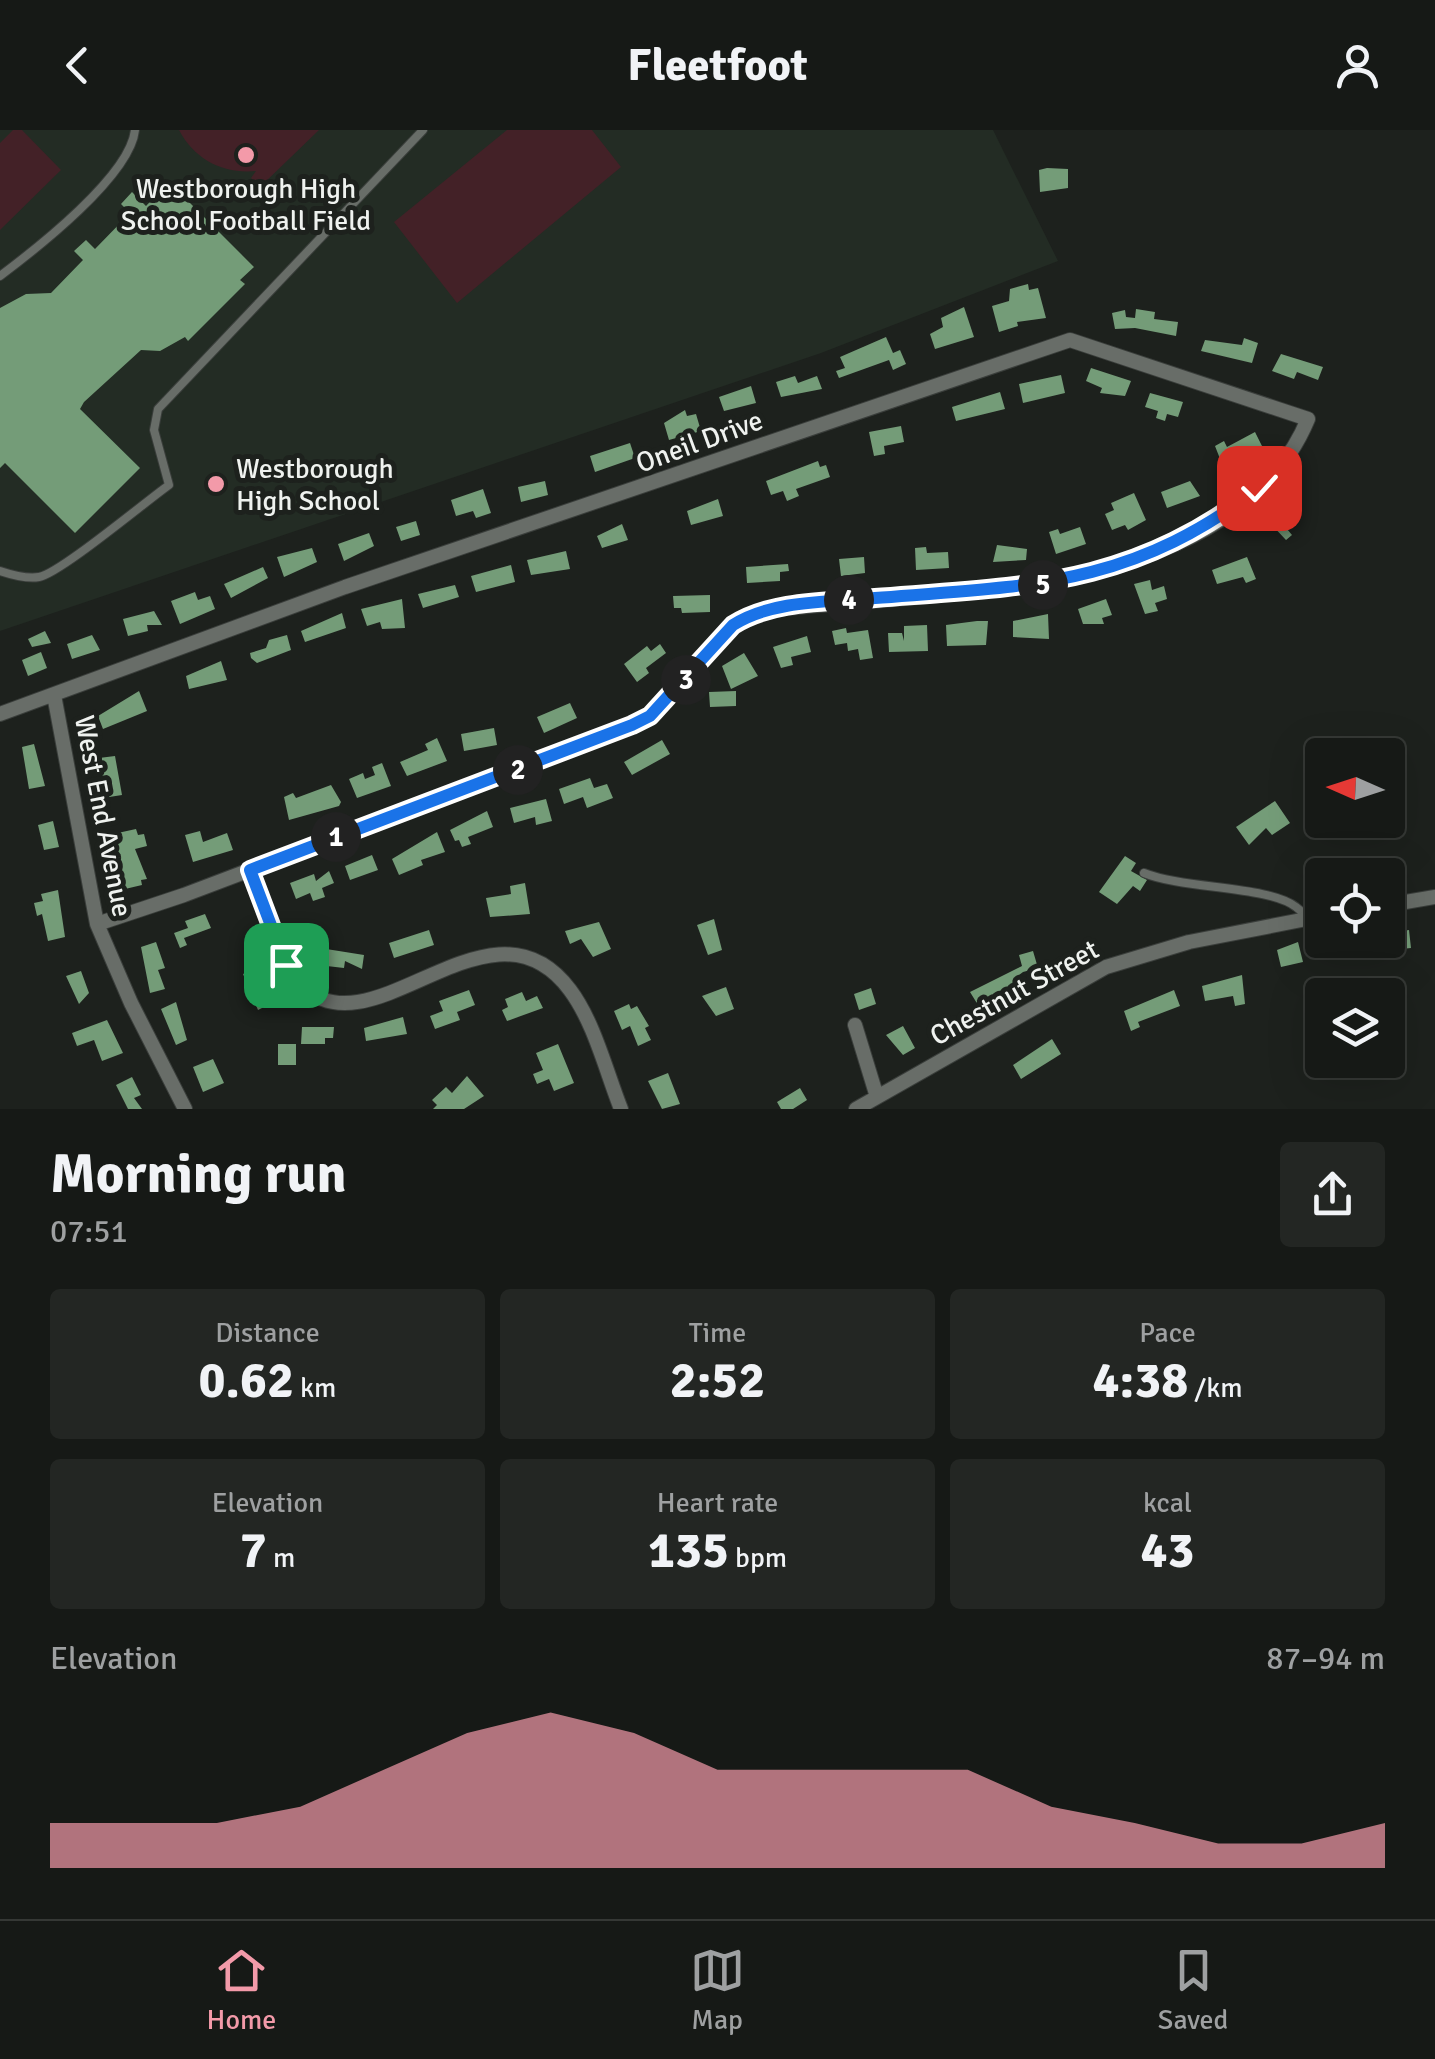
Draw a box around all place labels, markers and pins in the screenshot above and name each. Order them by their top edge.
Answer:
marker: Westborough High School Football Field [235,144,257,166]
place label: Westborough High School Football Field [121,172,371,238]
pin [1217,446,1302,531]
place label: Westborough High School [236,452,394,518]
marker: Westborough High School [205,473,227,495]
pin: 5 [1018,560,1068,610]
pin: 4 [824,575,874,625]
pin: 3 [661,655,711,705]
pin: 2 [493,745,543,795]
pin: 1 [311,812,361,862]
pin [244,923,329,1008]

